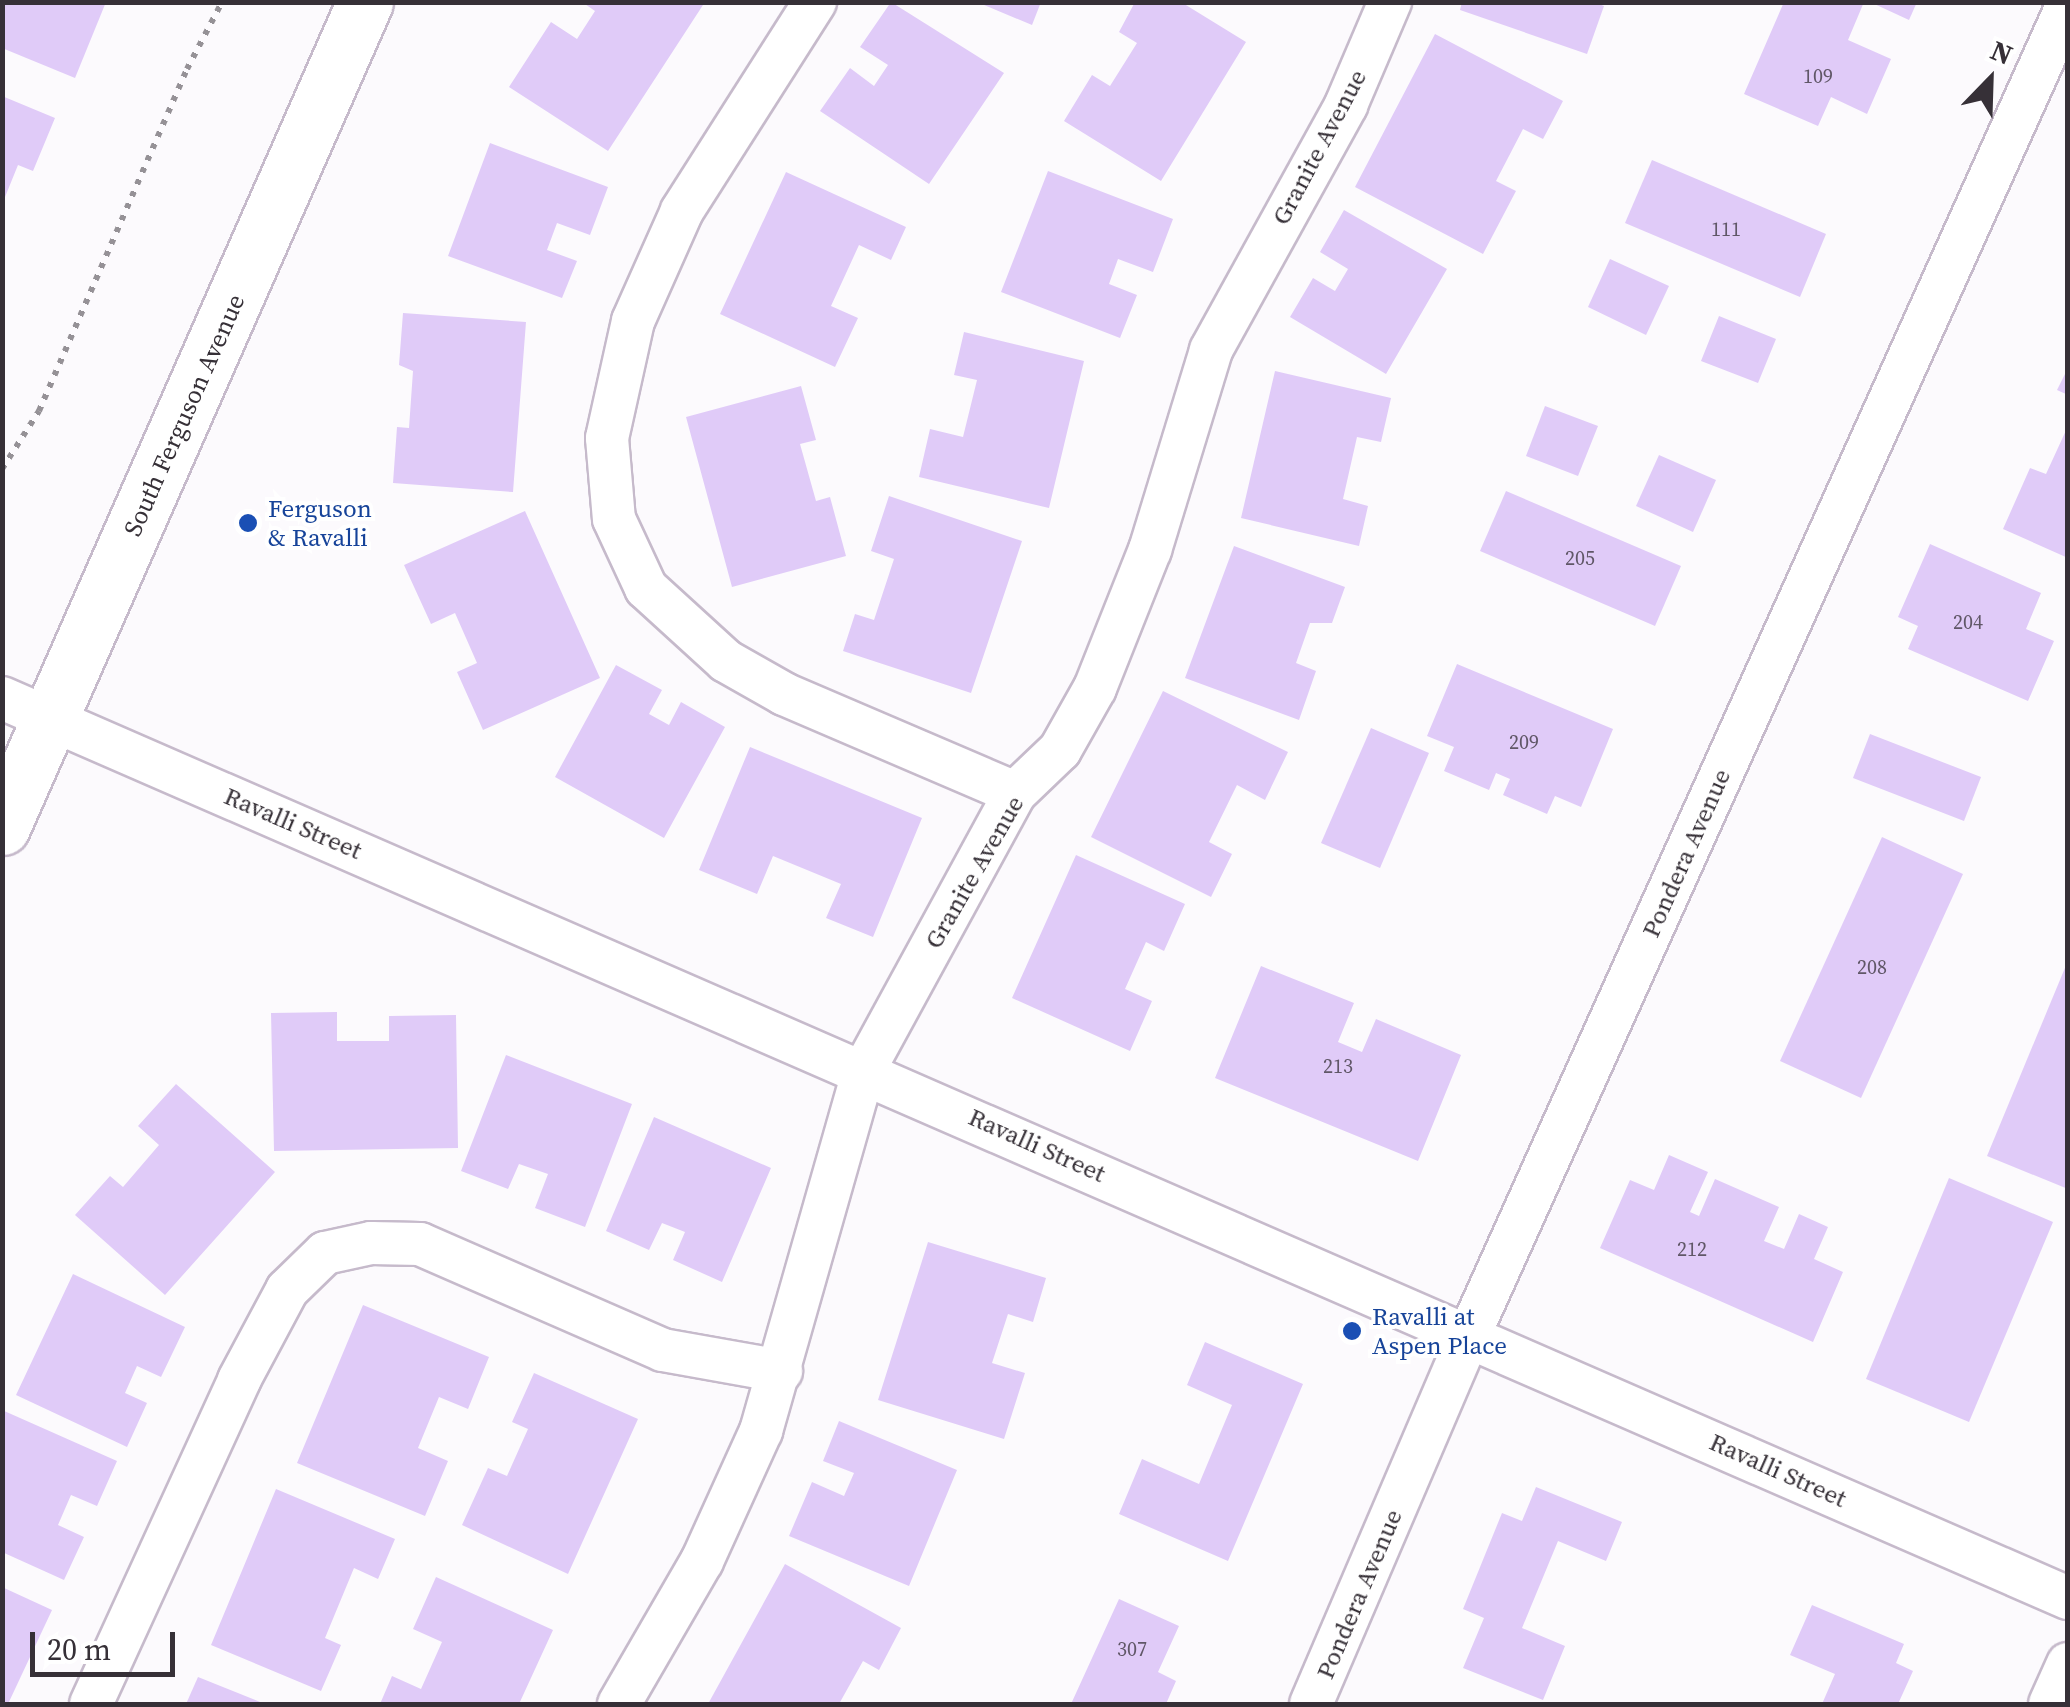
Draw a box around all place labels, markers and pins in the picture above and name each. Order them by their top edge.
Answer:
place label: Ferguson & Ravalli [268,494,372,553]
marker: Ferguson & Ravalli [237,512,259,534]
place label: Ravalli at Aspen Place [1372,1302,1507,1361]
marker: Ravalli at Aspen Place [1341,1320,1363,1342]

